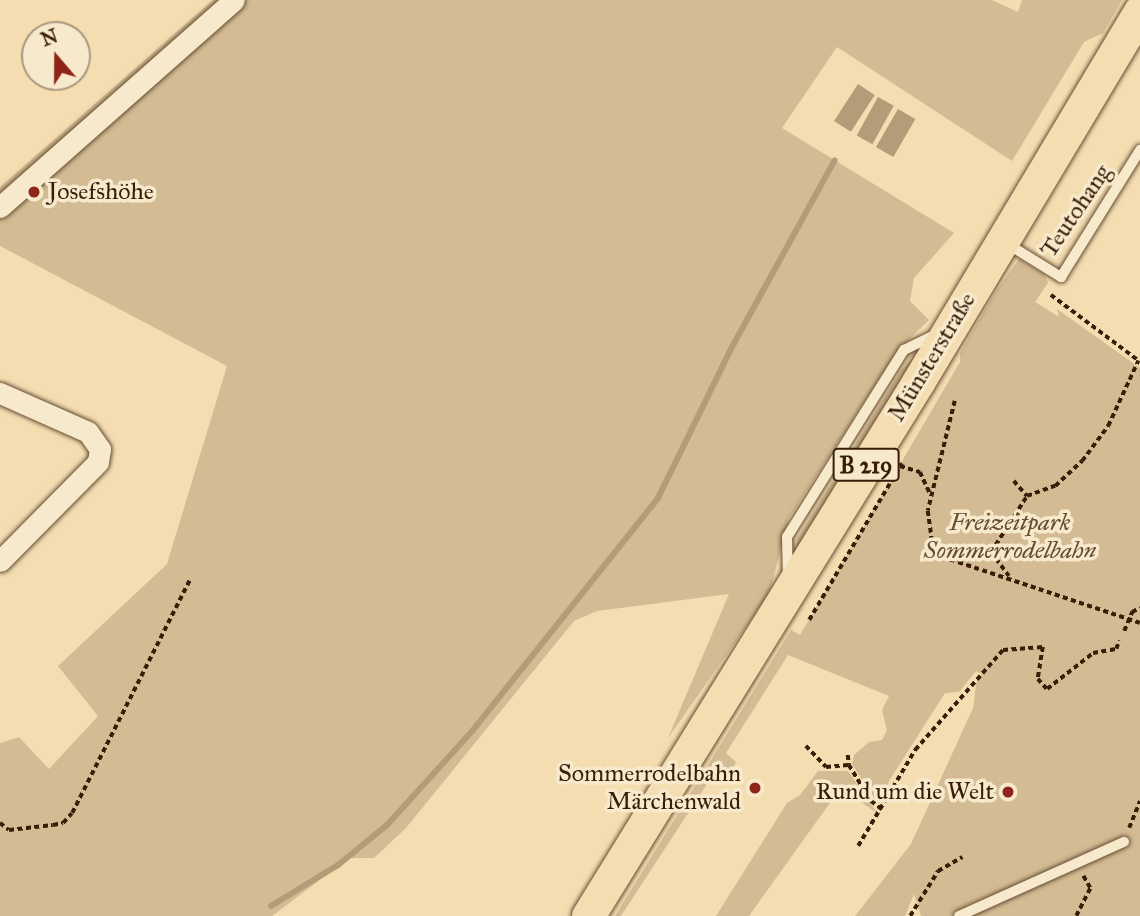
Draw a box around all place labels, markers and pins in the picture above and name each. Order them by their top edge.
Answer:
place label: Josefshöhe [48,178,154,206]
marker: Josefshöhe [26,184,42,200]
place label: Sommerrodelbahn Märchenwald [558,760,741,816]
place label: Rund um die Welt [816,778,994,806]
marker: Sommerrodelbahn Märchenwald [747,780,763,796]
marker: Rund um die Welt [1000,784,1016,800]

